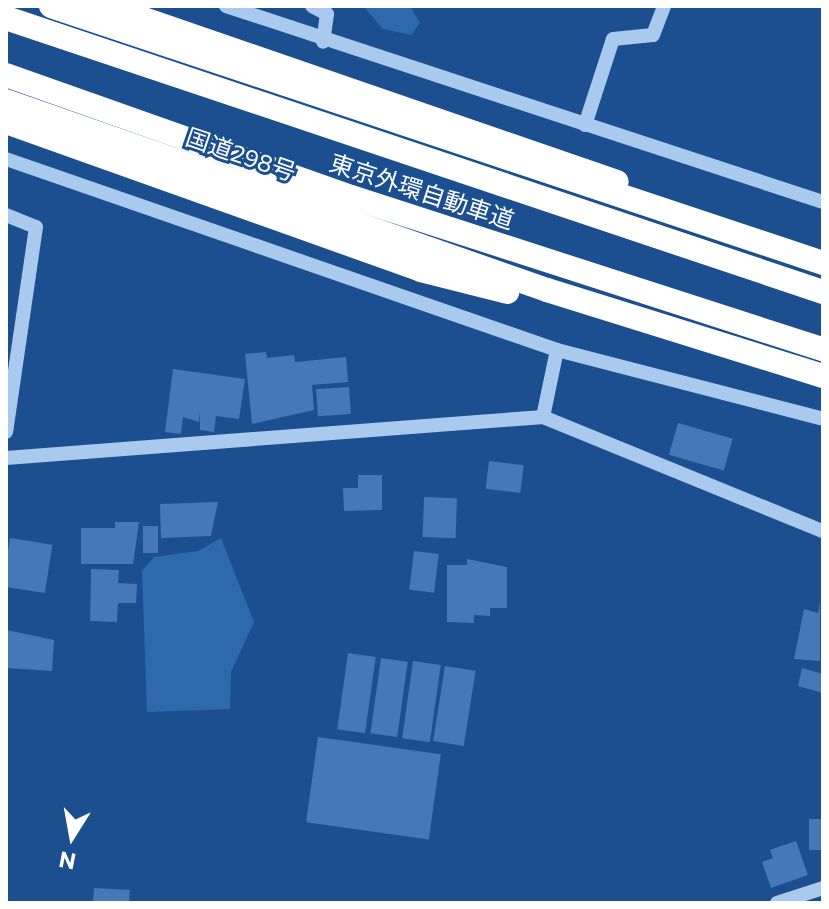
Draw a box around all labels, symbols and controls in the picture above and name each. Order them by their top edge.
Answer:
street label: 国道298号 [182,122,300,186]
street label: 東京外環自動車道 [326,148,518,234]
north arrow [32,797,112,877]
text: N [57,846,78,876]

